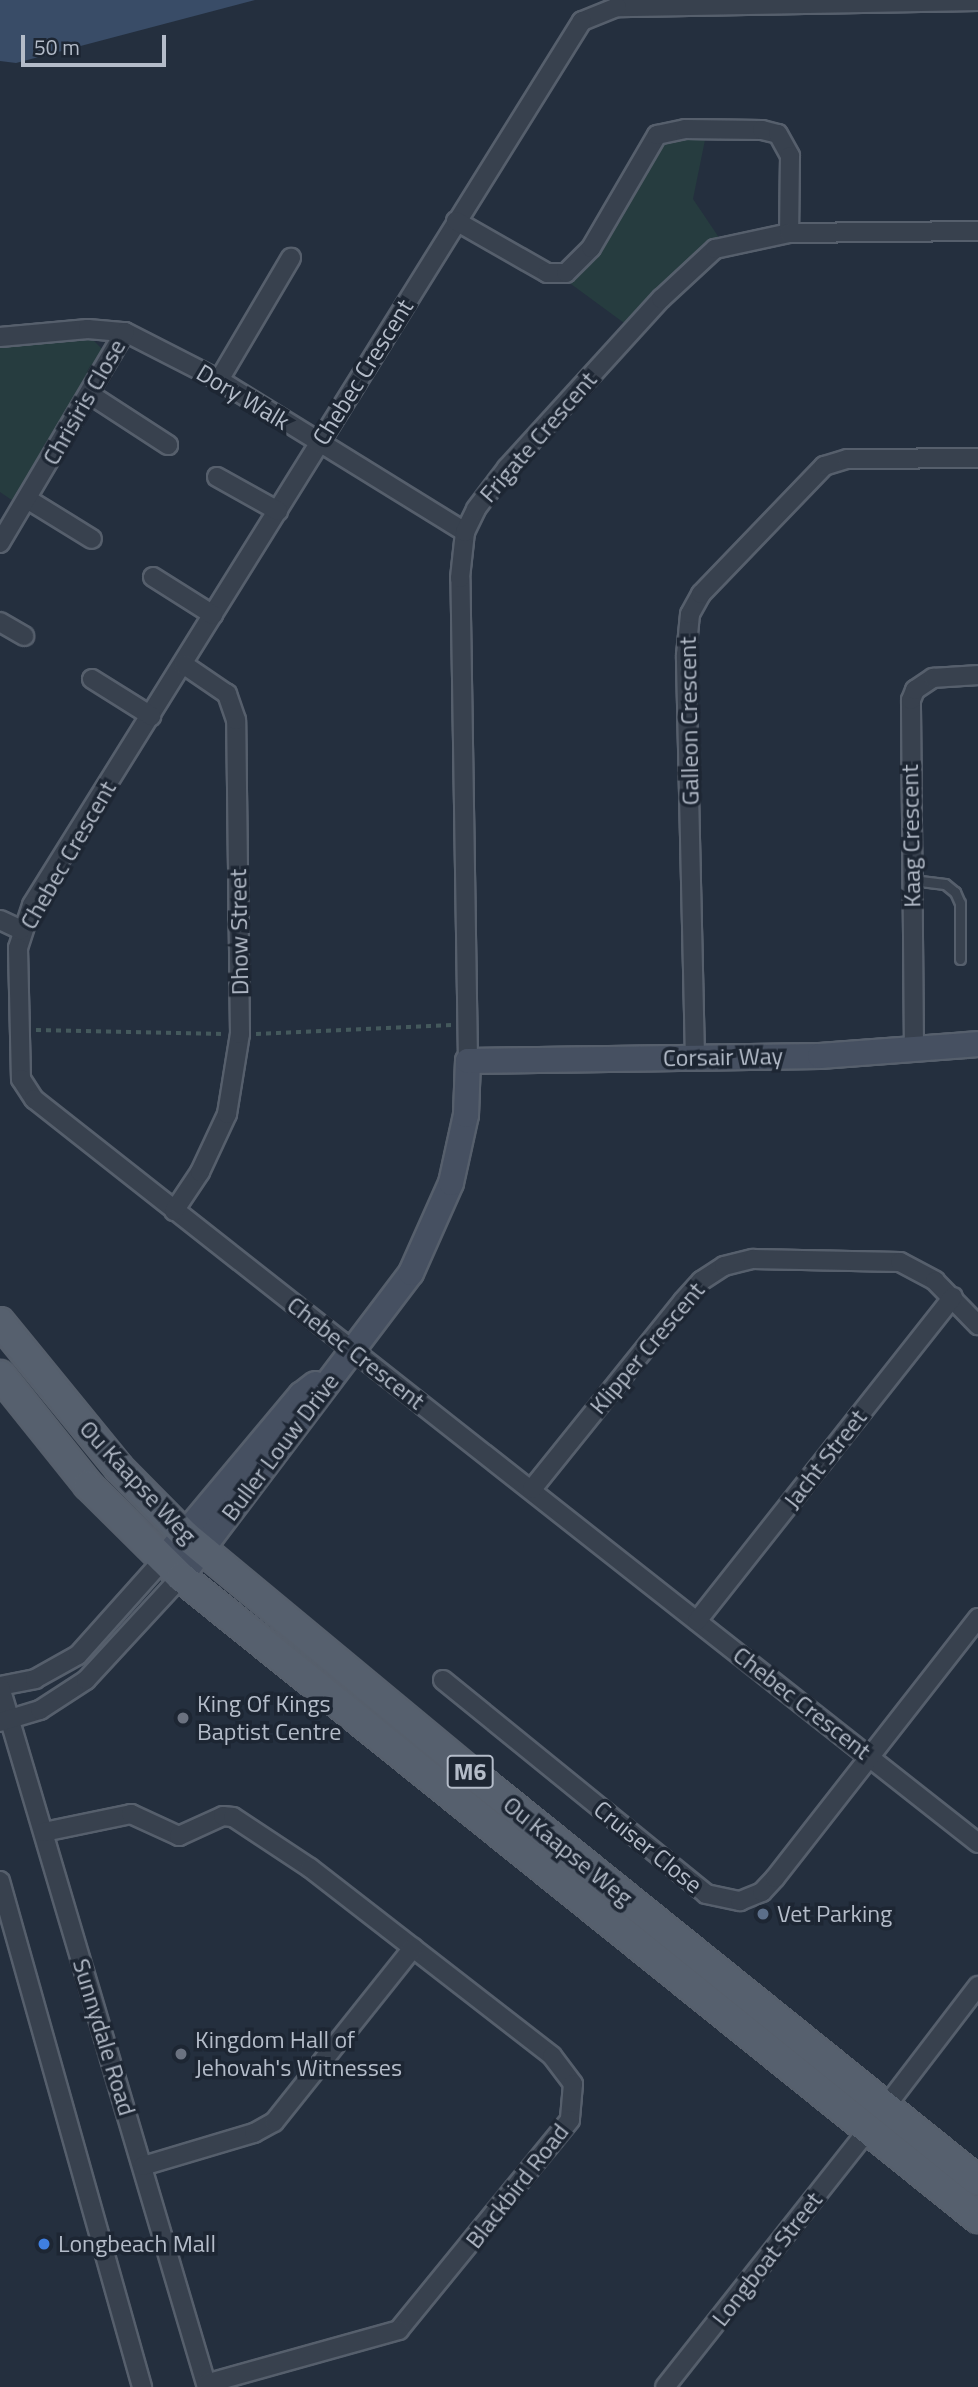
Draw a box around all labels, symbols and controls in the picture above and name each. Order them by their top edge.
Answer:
scale bar [24,21,170,65]
text: 50 m [34,31,80,63]
street label: Chebec Crescent [307,294,419,450]
street label: Chrisiris Close [36,334,132,470]
street label: Dory Walk [191,358,295,436]
street label: Frigate Crescent [473,366,603,508]
street label: Galleon Crescent [673,636,705,806]
street label: Kaag Crescent [895,764,927,908]
street label: Chebec Crescent [14,776,122,934]
street label: Dhow Street [223,869,255,995]
street label: Corsair Way [663,1042,783,1072]
street label: Klipper Crescent [583,1276,711,1420]
street label: Chebec Crescent [282,1290,430,1416]
street label: Buller Louw Drive [215,1368,345,1526]
street label: Jacht Street [777,1404,873,1514]
street label: Ou Kaapse Weg [74,1414,202,1550]
street label: Chebec Crescent [728,1640,876,1766]
place label: King Of Kings Baptist Centre [197,1690,341,1746]
marker: King Of Kings Baptist Centre [175,1710,191,1726]
road number: M6 [446,1752,494,1792]
street label: Ou Kaapse Weg [498,1790,638,1912]
street label: Cruiser Close [588,1795,708,1899]
place label: Vet Parking [777,1900,892,1928]
marker: Vet Parking [755,1906,771,1922]
street label: Sunnydale Road [66,1955,142,2119]
place label: Kingdom Hall of Jehovah's Witnesses [195,2026,402,2082]
marker: Kingdom Hall of Jehovah's Witnesses [173,2046,189,2062]
street label: Blackbird Road [459,2118,575,2254]
street label: Longboat Street [706,2186,828,2332]
place label: Longbeach Mall [58,2230,216,2258]
marker: Longbeach Mall [36,2236,52,2252]

